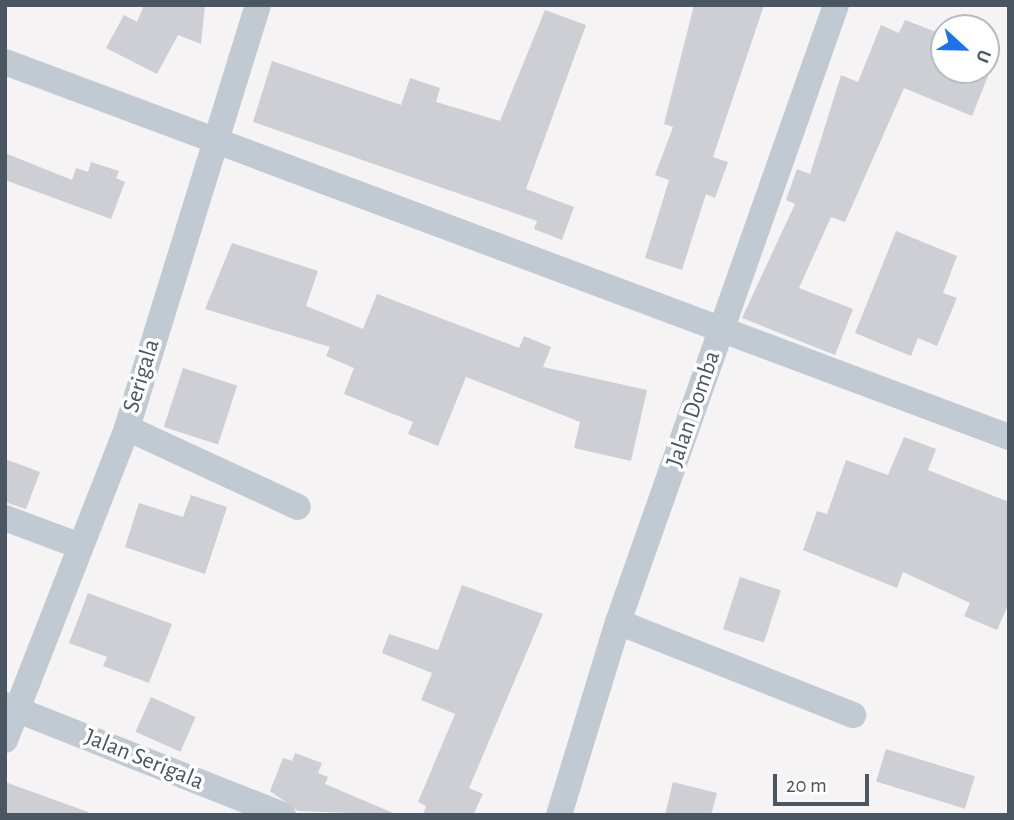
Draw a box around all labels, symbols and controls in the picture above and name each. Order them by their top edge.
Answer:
north arrow [930,14,1000,84]
text: U [972,47,994,65]
street label: Serigala [117,336,167,416]
street label: Jalan Domba [661,347,727,471]
street label: Jalan Serigala [80,723,208,797]
scale bar [776,760,872,804]
text: 20 m [786,775,827,796]

